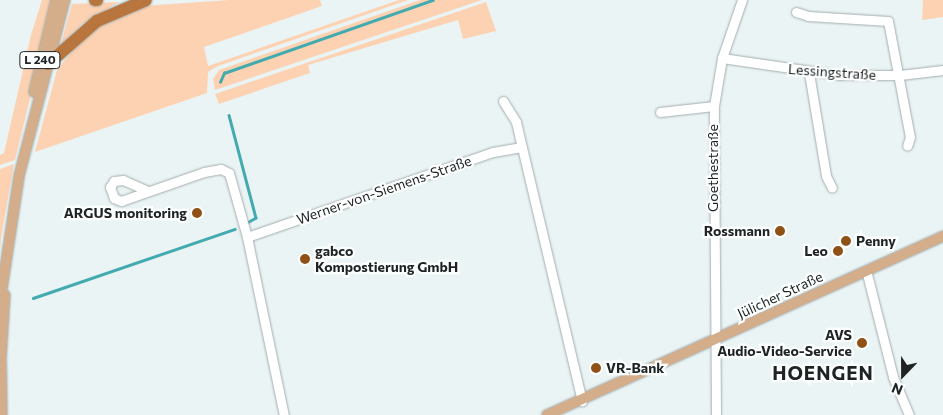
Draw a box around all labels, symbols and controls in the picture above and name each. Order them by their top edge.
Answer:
road number: L 240 [19,50,61,70]
street label: Lessingstraße [787,61,877,83]
street label: Goethestraße [705,124,721,212]
street label: Werner-von-Siemens-Straße [294,152,474,228]
place label: ARGUS monitoring [64,205,187,221]
marker: ARGUS monitoring [191,207,203,219]
place label: Rossmann [704,223,770,239]
marker: Rossmann [774,225,786,237]
place label: Penny [856,233,896,249]
marker: Penny [840,235,852,247]
place label: gabco Kompostierung GmbH [315,243,458,276]
place label: Leo [804,243,828,259]
marker: Leo [832,245,844,257]
marker: gabco Kompostierung GmbH [299,253,311,265]
street label: Jülicher Straße [735,268,825,322]
place label: AVS Audio-Video-Service [717,327,852,360]
marker: AVS Audio-Video-Service [856,337,868,349]
north arrow [878,350,928,400]
place label: VR-Bank [606,360,664,376]
marker: VR-Bank [590,362,602,374]
district label: HOENGEN [771,362,875,384]
text: N [889,380,905,399]

